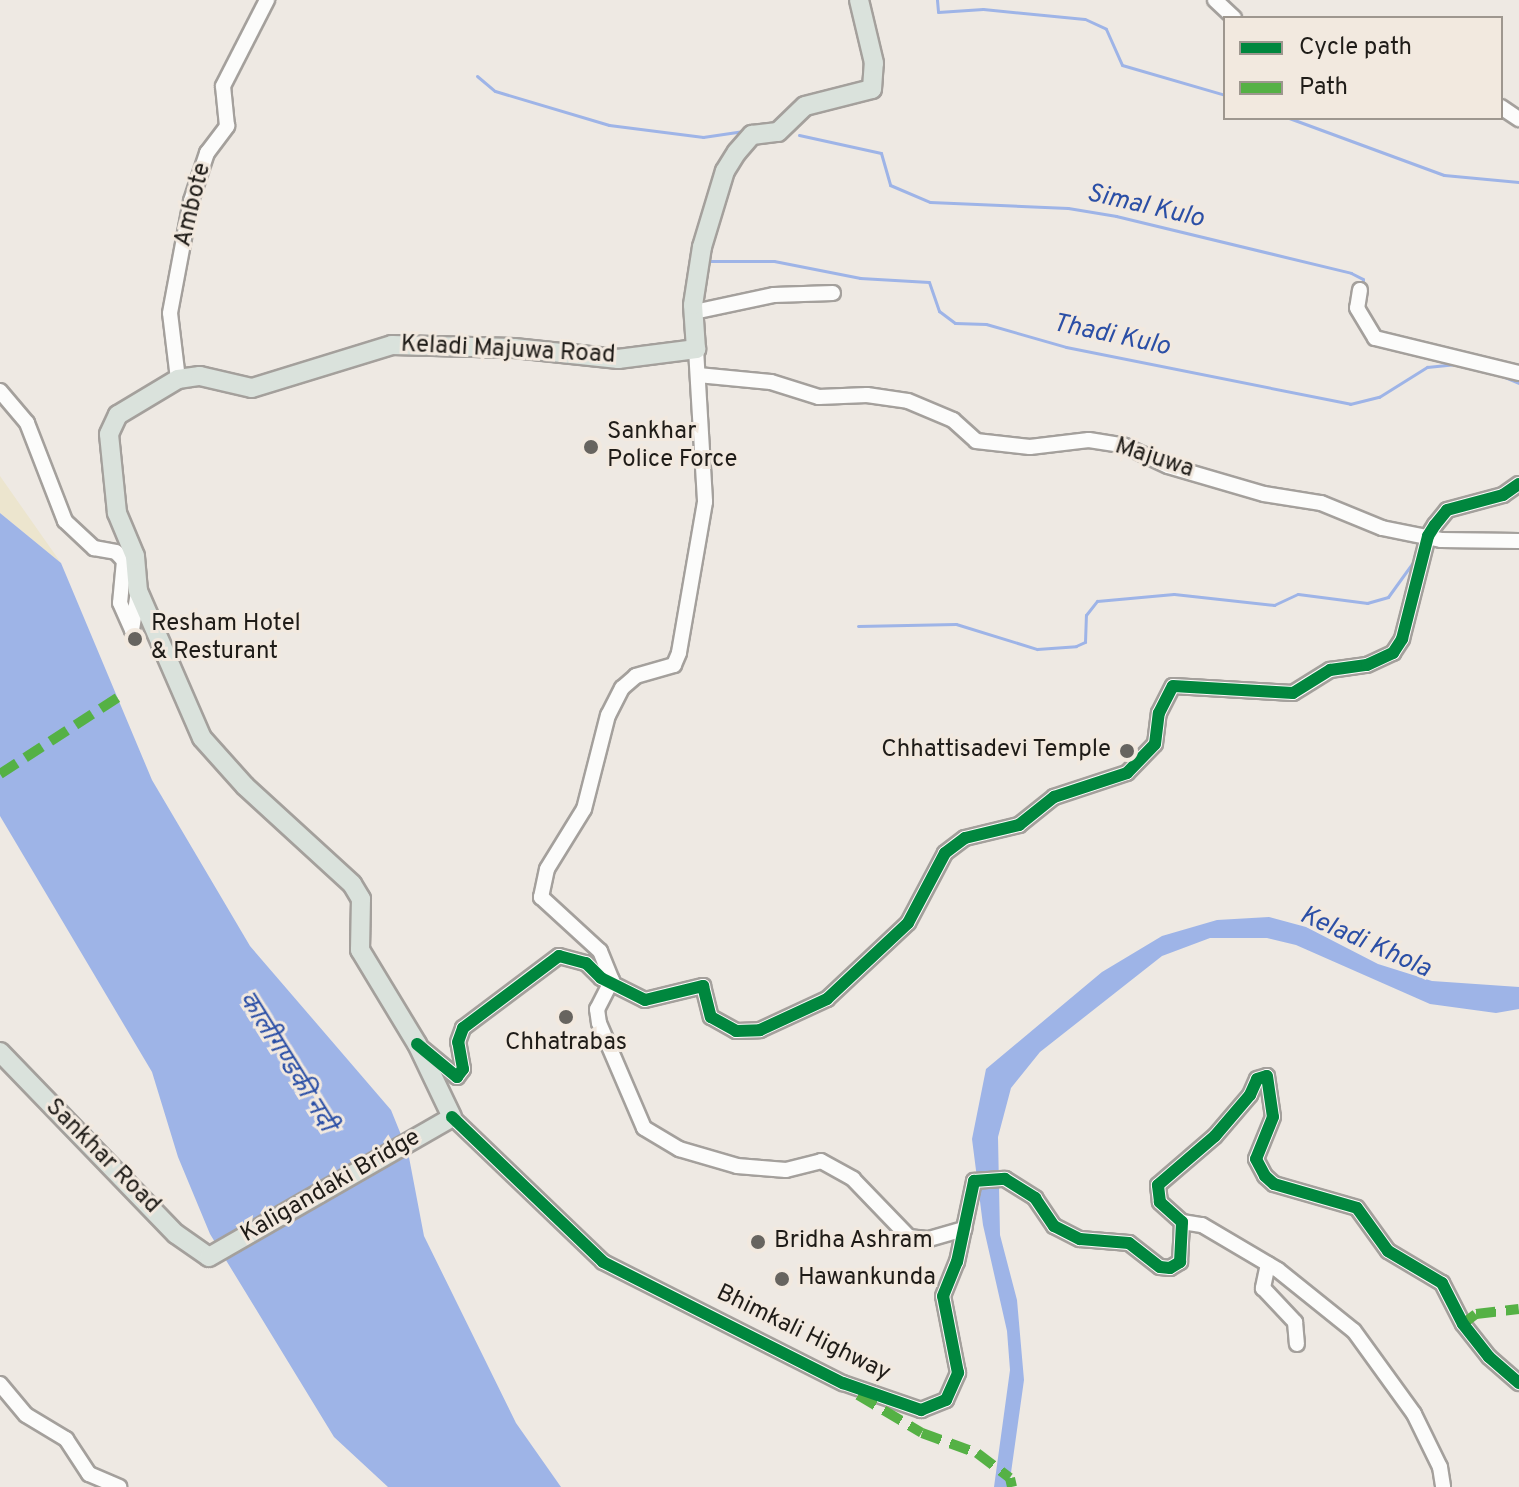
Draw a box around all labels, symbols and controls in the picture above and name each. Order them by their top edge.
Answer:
legend [1223,16,1503,120]
text: Cycle path [1299,33,1412,63]
text: Path [1299,73,1348,103]
street label: Ambote [170,160,218,250]
water label: Simal Kulo [1083,178,1207,236]
water label: Thadi Kulo [1049,308,1173,364]
street label: Keladi Majuwa Road [400,331,616,371]
place label: Sankhar Police Force [607,419,737,475]
street label: Majuwa [1111,433,1197,485]
marker: Sankhar Police Force [582,438,600,456]
place label: Resham Hotel & Resturant [151,611,301,667]
marker: Resham Hotel & Resturant [126,630,144,648]
place label: Chhattisadevi Temple [880,737,1111,765]
marker: Chhattisadevi Temple [1118,742,1136,760]
water label: Keladi Khola [1295,900,1435,986]
water label: कालीगण्डकी नदी [230,986,342,1138]
marker: Chhatrabas [557,1008,575,1026]
place label: Chhatrabas [505,1030,627,1058]
street label: Sankhar Road [39,1094,165,1220]
street label: Kaligandaki Bridge [236,1124,426,1250]
place label: Bridha Ashram [774,1228,934,1256]
marker: Bridha Ashram [749,1233,767,1251]
place label: Hawankunda [798,1265,936,1293]
marker: Hawankunda [773,1270,791,1288]
street label: Bhimkali Highway [711,1279,895,1389]

